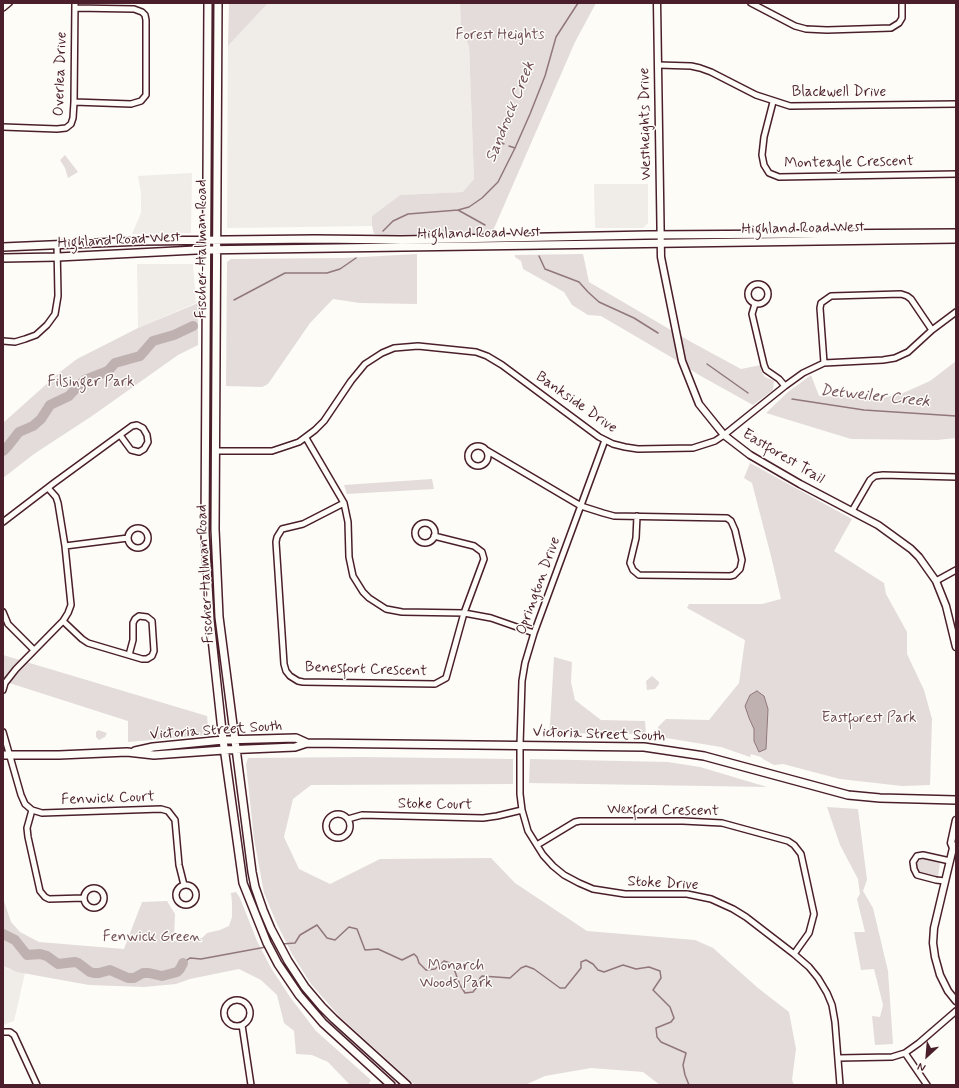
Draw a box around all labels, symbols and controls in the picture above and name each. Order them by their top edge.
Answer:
park label: Forest Heights [455,27,545,45]
street label: Overlea Drive [51,31,71,117]
water label: Sandrock Creek [482,59,540,165]
street label: Westheights Drive [636,67,656,181]
street label: Blackwell Drive [792,84,886,102]
street label: Monteagle Crescent [784,153,914,173]
street label: Fischer-Hallman Road [194,180,212,318]
street label: Highland Road West [741,219,865,239]
street label: Highland Road West [417,224,541,244]
street label: Highland Road West [57,229,181,253]
street label: Bankside Drive [532,368,620,438]
park label: Filsinger Park [48,374,134,392]
water label: Detweiler Creek [819,382,931,412]
street label: Eastforest Trail [739,425,827,489]
street label: Fischer-Hallman Road [193,504,219,644]
street label: Oprington Drive [513,535,565,637]
street label: Benesfort Crescent [304,659,428,681]
park label: Eastforest Park [821,710,917,728]
street label: Victoria Street South [149,717,283,745]
street label: Victoria Street South [532,724,666,746]
street label: Fenwick Court [61,788,155,810]
street label: Stoke Court [398,795,472,815]
street label: Wexford Crescent [607,801,719,821]
street label: Stoke Drive [627,873,699,895]
park label: Fenwick Green [103,929,201,947]
park label: Monarch Woods Park [419,958,493,993]
north arrow [907,1036,947,1076]
text: N [915,1059,928,1075]

